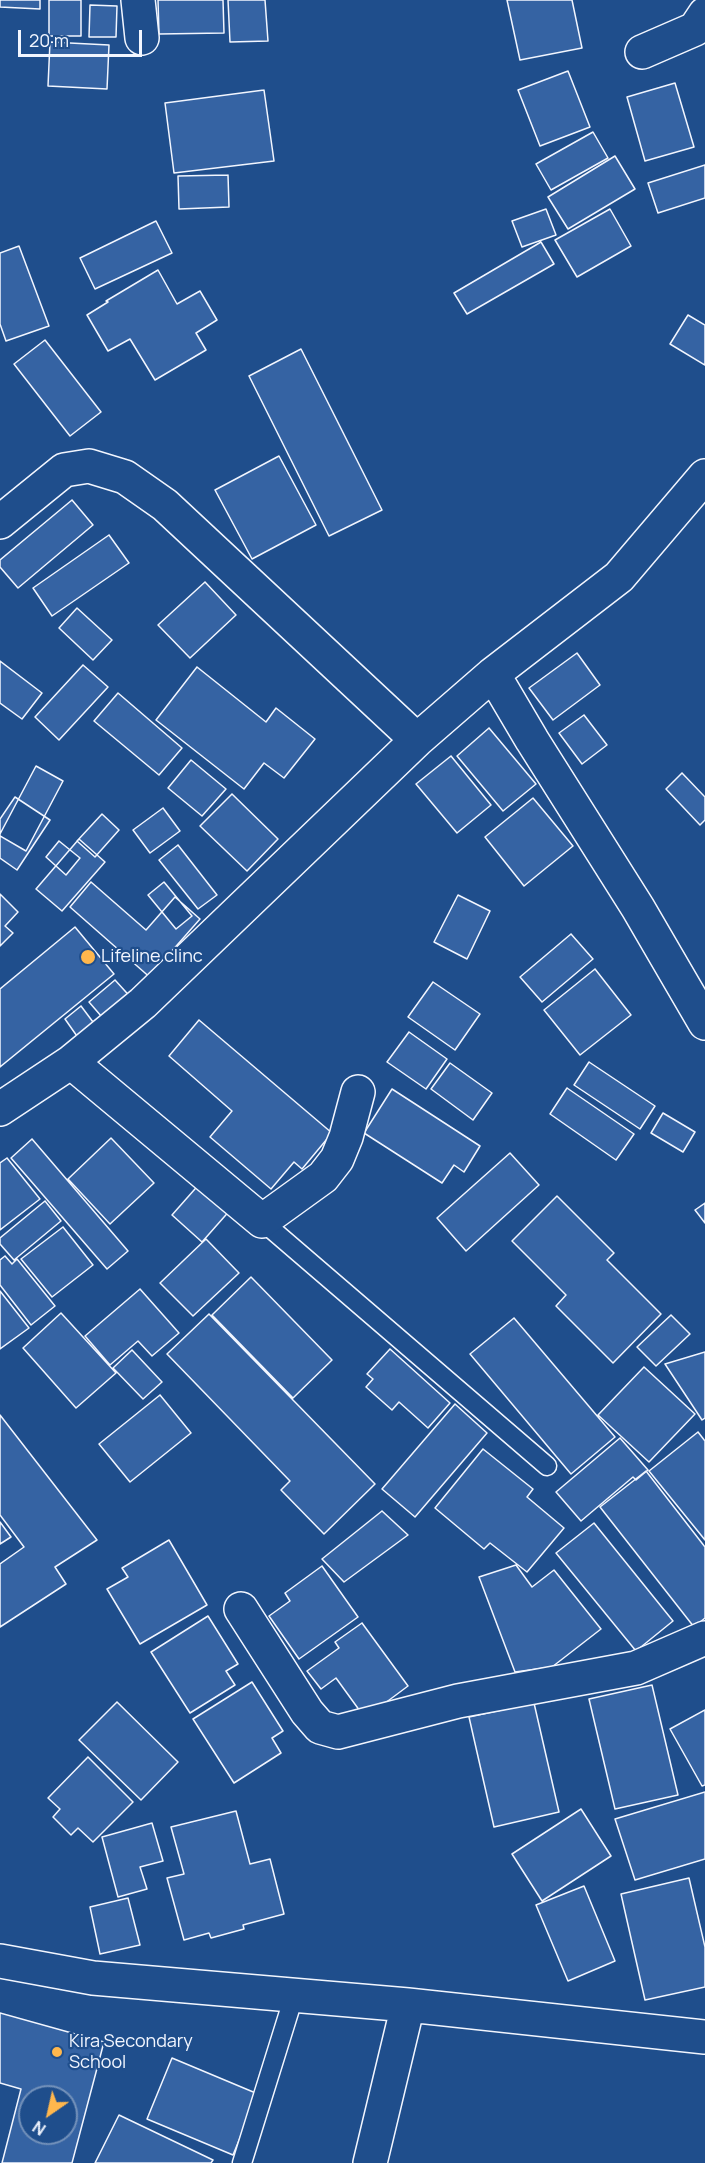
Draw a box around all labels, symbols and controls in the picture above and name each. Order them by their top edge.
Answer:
scale bar [21,18,146,56]
text: 20 m [29,28,69,52]
place label: Lifeline clinc [101,946,203,968]
marker: Lifeline clinc [79,948,97,966]
place label: Kira Secondary School [69,2031,193,2074]
marker: Kira Secondary School [50,2045,64,2059]
north arrow [18,2085,78,2145]
text: N [28,2116,50,2141]

